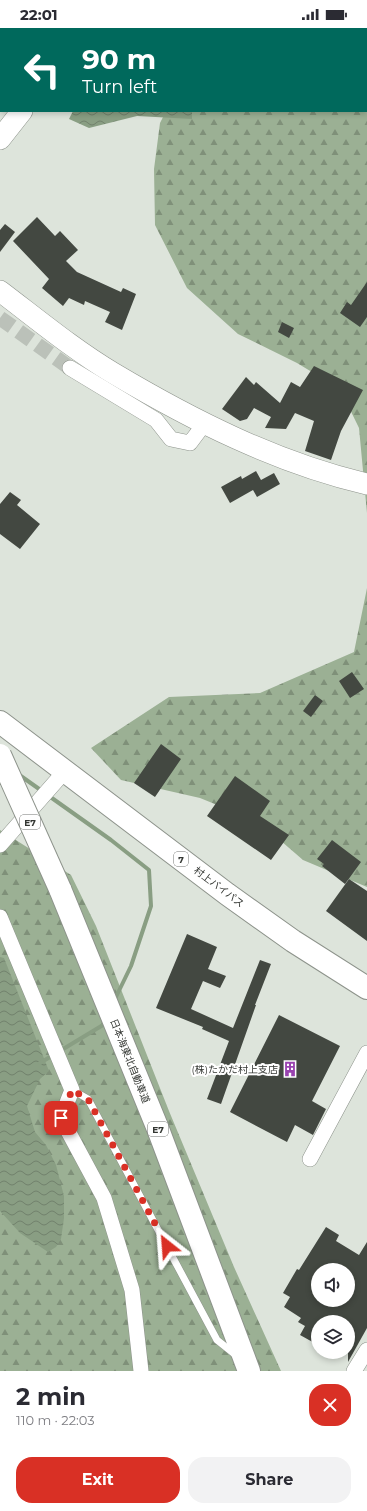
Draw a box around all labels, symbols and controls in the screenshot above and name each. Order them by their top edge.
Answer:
text: 22:01 [20,5,58,24]
text: 90 m [82,42,156,76]
icon: left [16,44,68,96]
text: Turn left [82,76,157,98]
road number: E7 [20,815,40,829]
road number: 7 [174,852,188,866]
street label: 村上バイパス [191,864,247,910]
street label: 日本海東北自動車道 [107,1017,153,1105]
building icon: (株)たかだ村上支店 [281,1060,299,1078]
place label: (株)たかだ村上支店 [191,1063,278,1076]
pin [44,1101,78,1135]
icon: arrive [50,1107,72,1129]
road number: E7 [148,1122,168,1136]
position arrow [146,1225,188,1267]
map controls [311,1263,355,1359]
button: sound [311,1263,355,1307]
button: layers [311,1315,355,1359]
text: 2 min [16,1382,86,1411]
button: close [309,1384,351,1426]
text: 110 m · 22:03 [16,1412,95,1428]
button: Exit [16,1457,180,1503]
button: Share [188,1457,351,1503]

